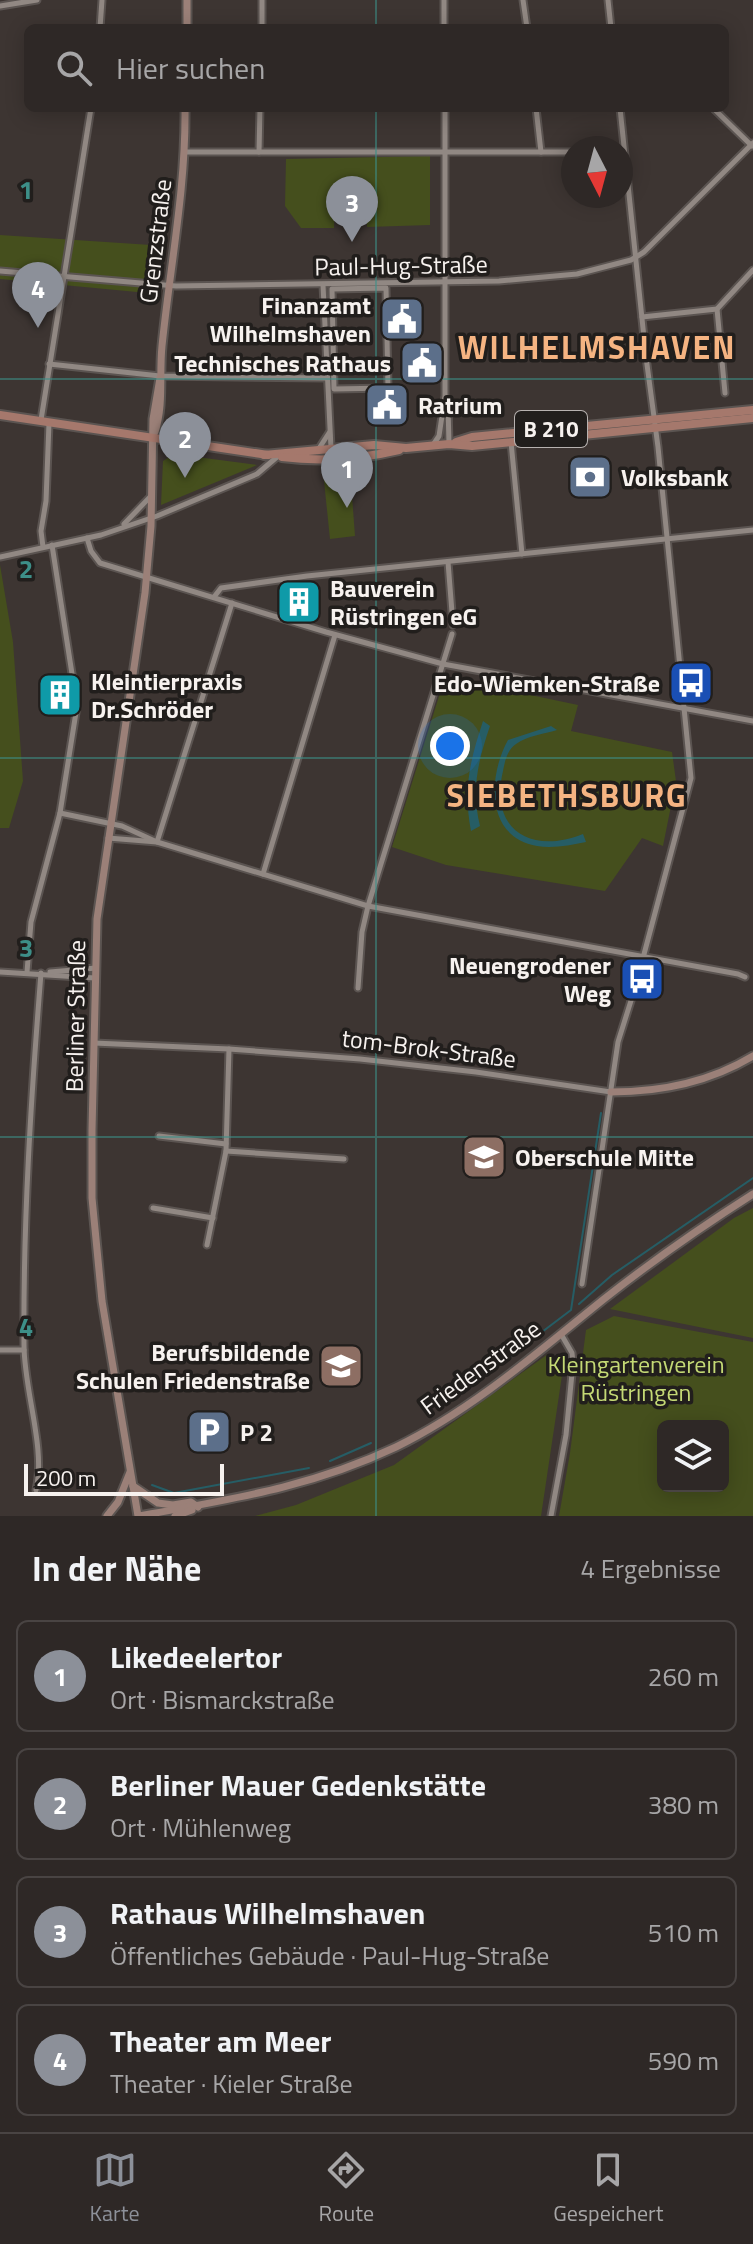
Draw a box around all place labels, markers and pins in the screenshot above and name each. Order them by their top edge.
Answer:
pin: 3 [326,176,378,242]
pin: 4 [12,262,64,328]
place label: Finanzamt Wilhelmshaven [210,287,371,351]
public building icon: Finanzamt Wilhelmshaven [378,295,426,343]
public building icon: Technisches Rathaus [398,339,446,387]
place label: Technisches Rathaus [174,345,391,381]
public building icon: Ratrium [363,381,411,429]
place label: Ratrium [418,387,502,423]
pin: 2 [159,412,211,478]
pin: 1 [321,442,373,508]
bank icon: Volksbank [566,453,614,501]
place label: Volksbank [621,459,729,495]
place label: Bauverein Rüstringen eG [330,570,477,634]
building icon: Bauverein Rüstringen eG [275,578,323,626]
bus stop icon: Edo-Wiemken-Straße [667,659,715,707]
place label: Kleintierpraxis Dr.Schröder [91,663,243,727]
place label: Edo-Wiemken-Straße [434,665,660,701]
building icon: Kleintierpraxis Dr.Schröder [36,671,84,719]
place label: Neuengrodener Weg [449,947,611,1011]
bus stop icon: Neuengrodener Weg [618,955,666,1003]
school or university icon: Oberschule Mitte [460,1133,508,1181]
place label: Oberschule Mitte [515,1139,694,1175]
place label: Berufsbildende Schulen Friedenstraße [76,1334,310,1398]
school or university icon: Berufsbildende Schulen Friedenstraße [317,1342,365,1390]
parking icon: P 2 [185,1408,233,1456]
place label: P 2 [240,1414,273,1450]

